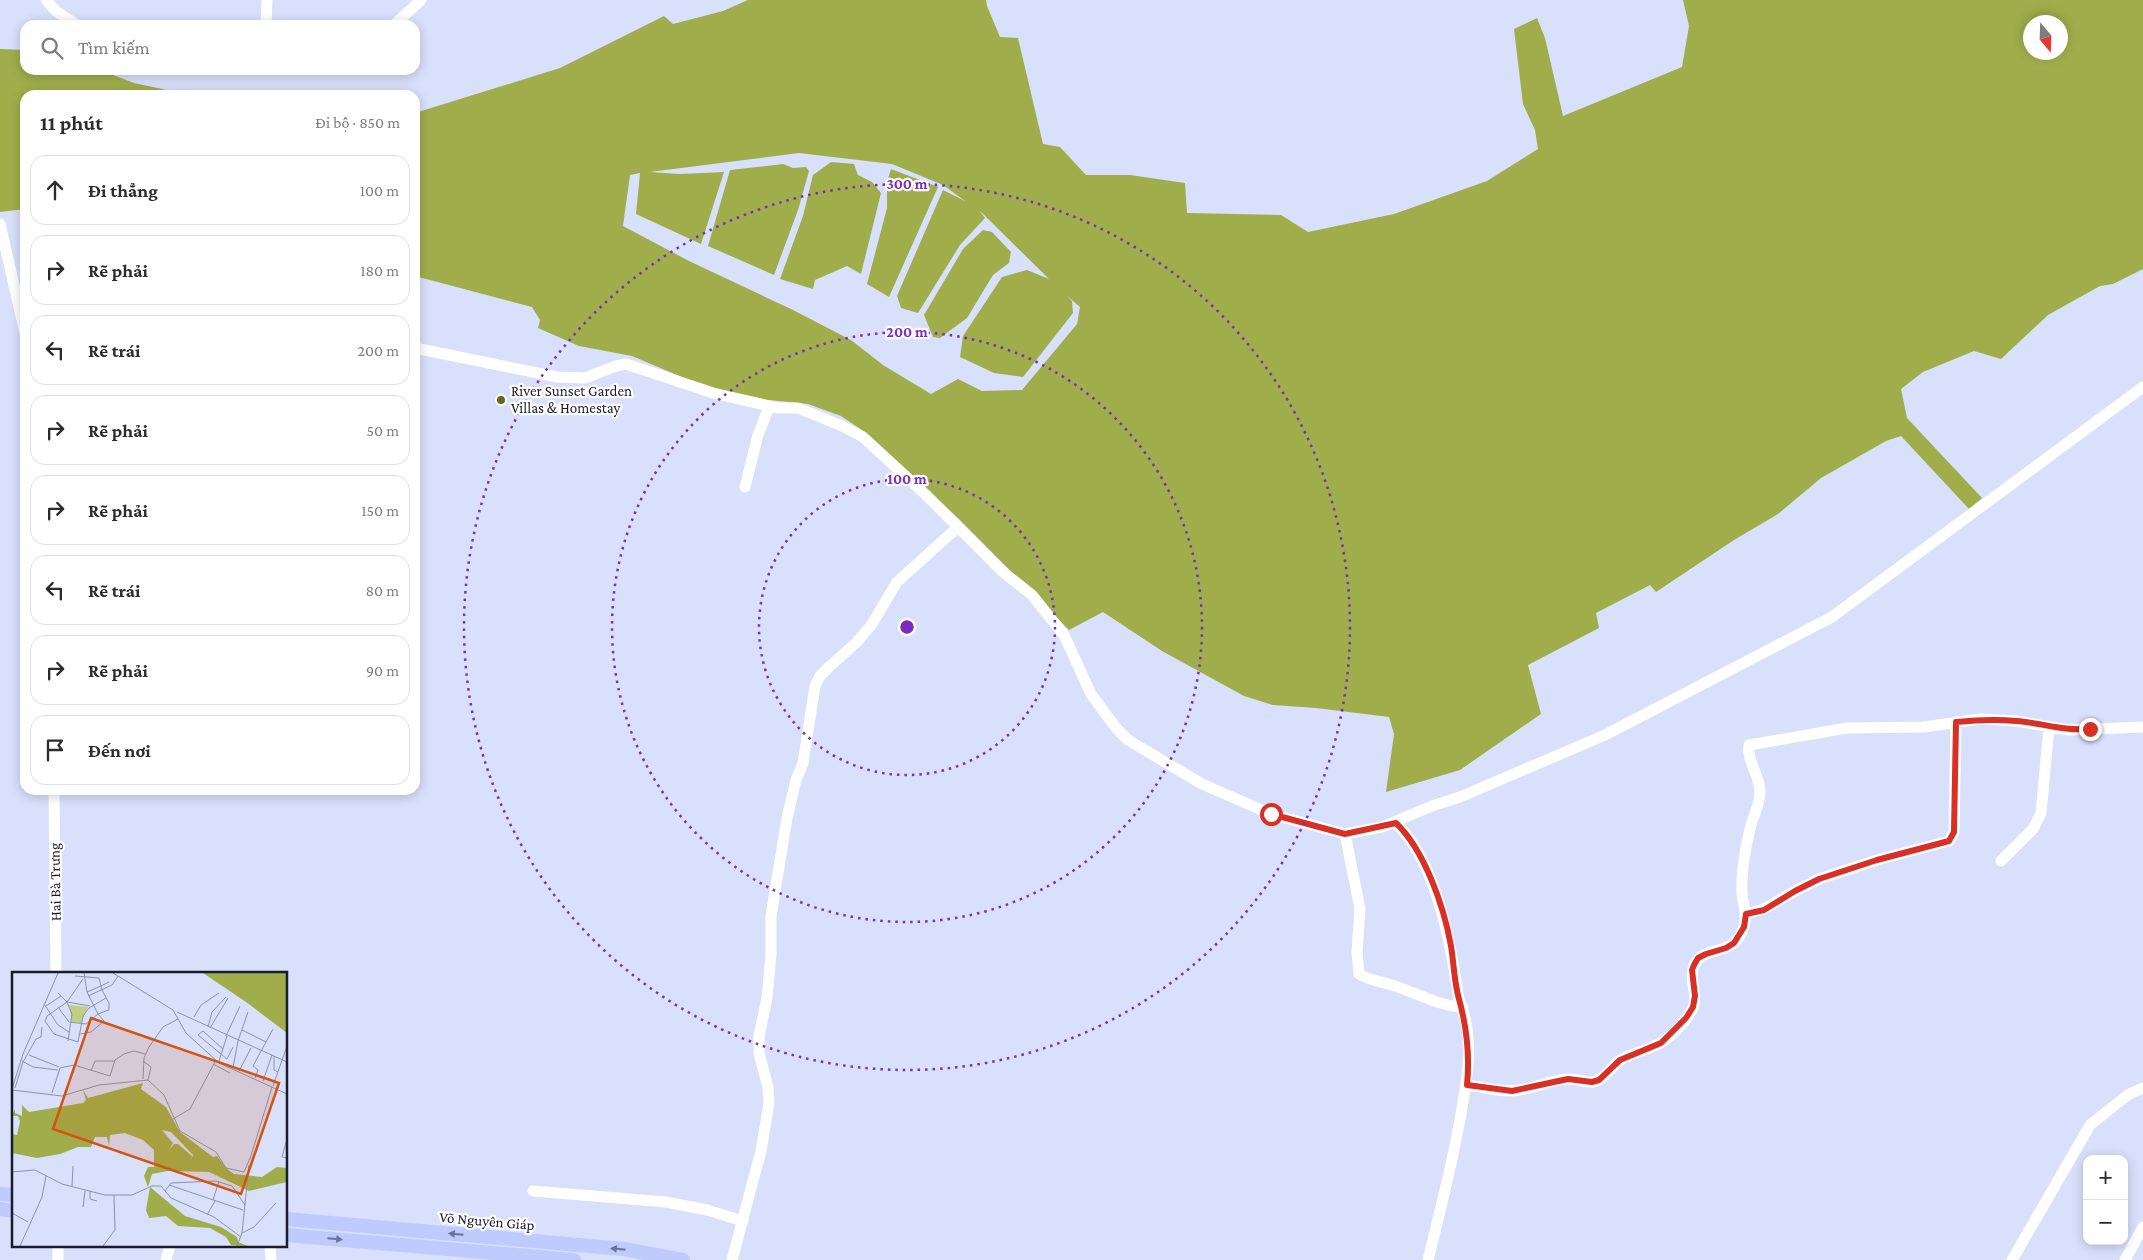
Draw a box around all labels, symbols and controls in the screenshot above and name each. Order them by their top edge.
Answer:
north arrow [2023,15,2068,60]
search box [20,20,420,75]
icon: search [38,34,66,62]
text: Tìm kiếm [78,37,150,58]
text: 11 phút [40,111,103,135]
text: Đi bộ · 850 m [315,114,400,131]
icon: ahead [41,176,69,204]
text: 300 m [886,176,928,192]
text: Đi thẳng [88,180,158,201]
text: 100 m [360,182,399,199]
icon: right [41,256,69,284]
text: Rẽ phải [88,260,148,281]
text: 180 m [360,262,399,279]
text: 200 m [886,324,928,340]
icon: left [41,336,69,364]
text: Rẽ trái [88,340,141,361]
text: 200 m [357,342,399,359]
place label: River Sunset Garden Villas & Homestay [511,383,632,417]
marker: River Sunset Garden Villas & Homestay [495,394,507,406]
icon: right [41,416,69,444]
text: Rẽ phải [88,420,148,441]
text: 50 m [367,422,399,439]
text: 100 m [887,471,927,487]
icon: right [41,496,69,524]
text: Rẽ phải [88,500,148,521]
text: 150 m [361,502,399,519]
icon: left [41,576,69,604]
text: Rẽ trái [88,580,141,601]
text: 80 m [365,582,399,599]
centre of rings [898,618,916,636]
icon: right [41,656,69,684]
text: Rẽ phải [88,660,148,681]
text: 90 m [366,662,399,679]
route end [2079,718,2102,741]
icon: arrive [41,736,69,764]
text: Đến nơi [88,740,151,761]
route start [1260,803,1283,826]
street label: Hai Bà Trưng [46,843,65,921]
inset map [12,972,288,1248]
map controls [2083,1155,2128,1245]
button: + [2083,1155,2128,1200]
button: − [2083,1200,2128,1245]
street label: Võ Nguyên Giáp [439,1209,535,1234]
one-way arrow [448,1230,464,1238]
one-way arrow [327,1236,343,1244]
one-way arrow [610,1245,626,1253]

